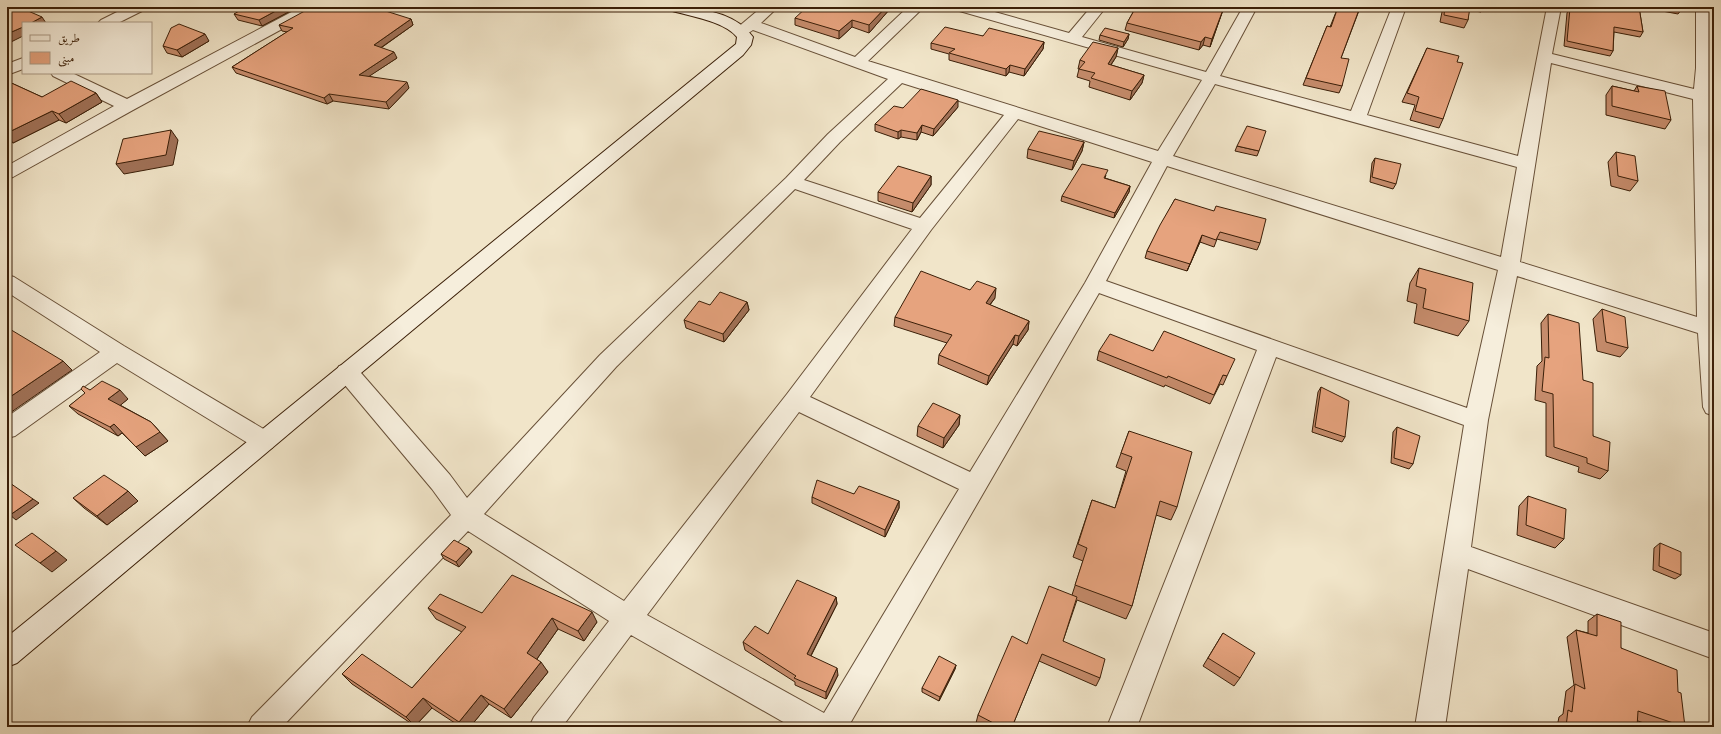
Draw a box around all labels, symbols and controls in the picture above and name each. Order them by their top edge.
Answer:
legend [22,22,152,74]
text: طريق [58,31,80,46]
text: مبنى [58,51,74,67]

